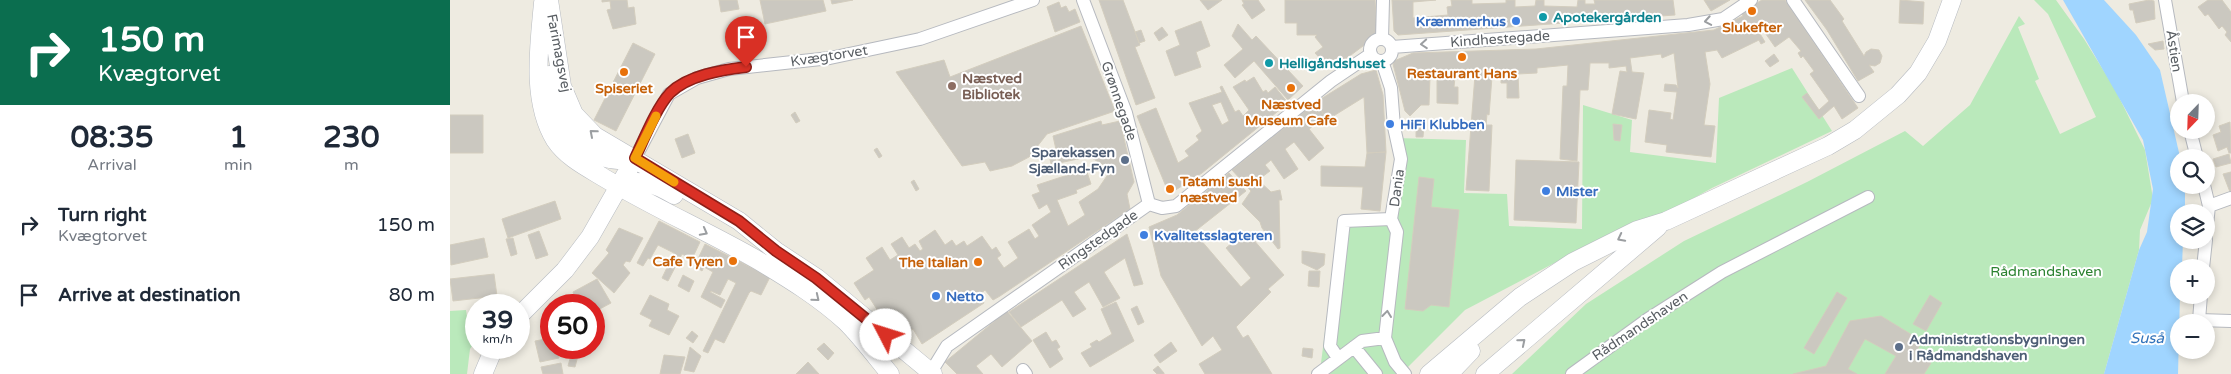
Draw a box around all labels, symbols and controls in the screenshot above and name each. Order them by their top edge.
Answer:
marker: Slukefter [1746,5,1758,17]
place label: Apotekergården [1553,9,1662,26]
marker: Apotekergården [1537,11,1549,23]
street label: Farimagsvej [543,13,575,93]
place label: Kræmmerhus [1416,13,1506,30]
marker: Kræmmerhus [1510,15,1522,27]
pin [725,16,767,67]
one-way arrow [1704,16,1713,26]
text: 150 m [98,19,205,61]
place label: Slukefter [1722,19,1782,36]
icon: right [15,20,80,85]
icon: arrive [732,23,760,51]
street label: Kindhestegade [1450,27,1551,51]
street label: Åstien [2162,29,2186,73]
one-way arrow [1420,39,1428,50]
street label: Kvægtorvet [789,41,869,70]
marker: Restaurant Hans [1456,51,1468,63]
place label: Helligåndshuset [1279,55,1386,72]
marker: Helligåndshuset [1263,57,1275,69]
street label: Grønnegade [1098,59,1141,143]
text: Kvægtorvet [98,61,221,87]
place label: Restaurant Hans [1407,65,1518,82]
marker: Spiseriet [618,66,630,78]
place label: Næstved Bibliotek [962,70,1022,103]
place label: Spiseriet [595,80,653,97]
marker: Næstved Bibliotek [946,80,958,92]
marker: Næstved Museum Cafe [1285,82,1297,94]
north arrow [2170,94,2215,139]
map controls [2170,94,2215,359]
place label: Næstved Museum Cafe [1245,96,1337,129]
place label: HiFi Klubben [1400,116,1485,133]
marker: HiFi Klubben [1384,118,1396,130]
text: 08:35 [70,119,154,156]
text: 1 [229,119,248,156]
text: 230 [323,119,380,156]
one-way arrow [590,130,599,139]
place label: Sparekassen Sjælland-Fyn [1029,144,1115,177]
button: search [2170,149,2215,194]
marker: Sparekassen Sjælland-Fyn [1119,154,1131,166]
text: Arrival [87,155,137,175]
text: min [224,155,253,175]
text: m [344,155,359,175]
street label: Dania [1386,168,1408,208]
place label: Tatami sushi næstved [1179,173,1262,206]
marker: Tatami sushi næstved [1164,183,1176,195]
place label: Mister [1556,183,1599,200]
marker: Mister [1540,185,1552,197]
text: Turn right [58,204,146,226]
button: layers [2170,204,2215,249]
street label: Ringstedgade [1055,206,1141,274]
icon: right [15,211,43,239]
text: 150 m [377,214,435,236]
text: Kvægtorvet [58,226,147,246]
one-way arrow [699,226,708,236]
place label: Kvalitetsslagteren [1154,227,1272,244]
marker: Kvalitetsslagteren [1138,229,1150,241]
one-way arrow [1617,232,1626,242]
place label: Cafe Tyren [652,253,723,270]
place label: The Italian [898,254,968,271]
marker: Cafe Tyren [727,255,739,267]
marker: The Italian [972,256,984,268]
button: + [2170,259,2215,304]
park label: Rådmandshaven [1990,263,2102,280]
icon: arrive [15,281,43,309]
text: Arrive at destination [58,284,241,306]
text: 80 m [389,284,435,306]
place label: Netto [946,288,985,305]
street label: Rådmandshaven [1589,288,1691,364]
marker: Netto [930,290,942,302]
one-way arrow [810,293,819,301]
speed limit sign: 50 [540,294,605,359]
text: 39 [482,305,513,335]
position arrow [859,308,911,360]
one-way arrow [1381,309,1392,317]
button: − [2170,314,2215,359]
water label: Suså [2130,329,2165,347]
place label: Administrationsbygningen i Rådmandshaven [1909,331,2085,364]
text: km/h [482,332,513,346]
one-way arrow [1517,339,1526,348]
marker: Administrationsbygningen i Rådmandshaven [1893,341,1905,353]

